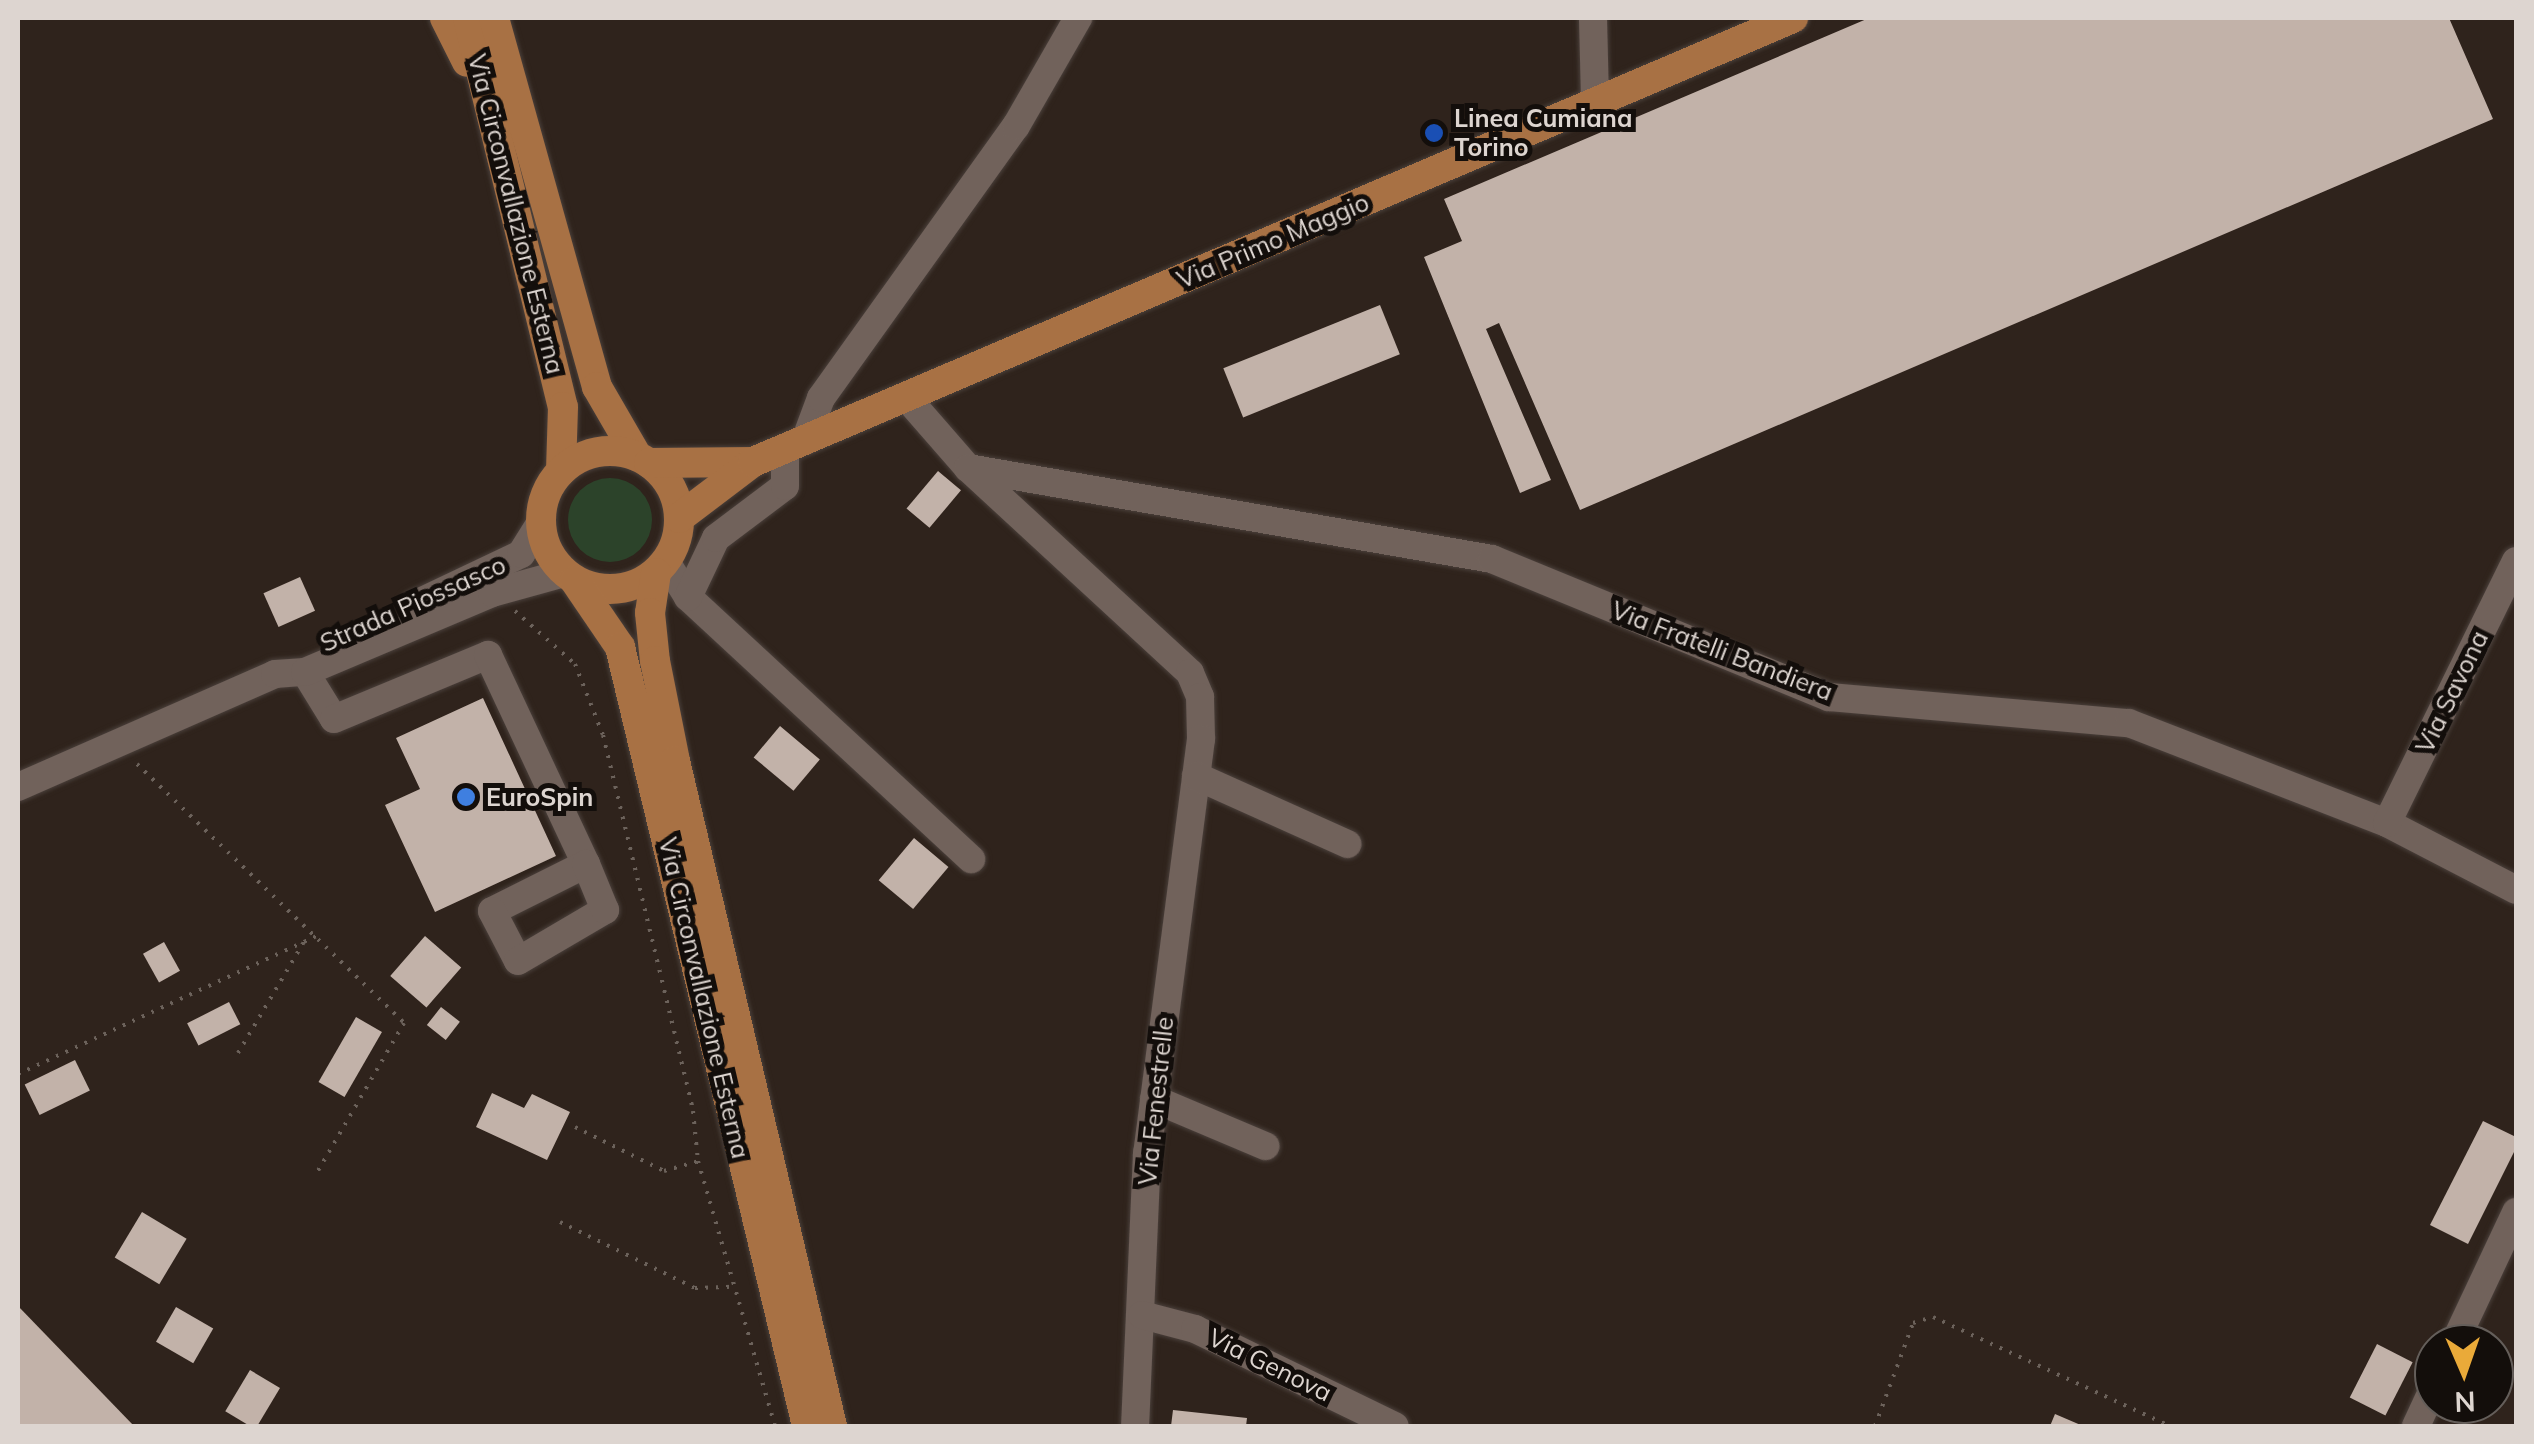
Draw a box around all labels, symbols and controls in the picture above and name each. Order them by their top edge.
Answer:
street label: Via Circonvallazione Esterna [462,51,570,377]
place label: Linea Cumiana Torino [1454,104,1632,163]
marker: Linea Cumiana Torino [1423,122,1445,144]
street label: Via Primo Maggio [1173,187,1373,295]
street label: Strada Piossasco [316,550,510,658]
street label: Via Fratelli Bandiera [1607,595,1837,707]
street label: Via Savona [2409,626,2495,758]
place label: EuroSpin [486,782,593,812]
marker: EuroSpin [455,786,477,808]
street label: Via Circonvallazione Esterna [652,835,756,1161]
street label: Via Fenestrelle [1132,1015,1180,1187]
street label: Via Genova [1203,1322,1337,1408]
north arrow [2414,1324,2514,1424]
text: N [2454,1385,2476,1420]

